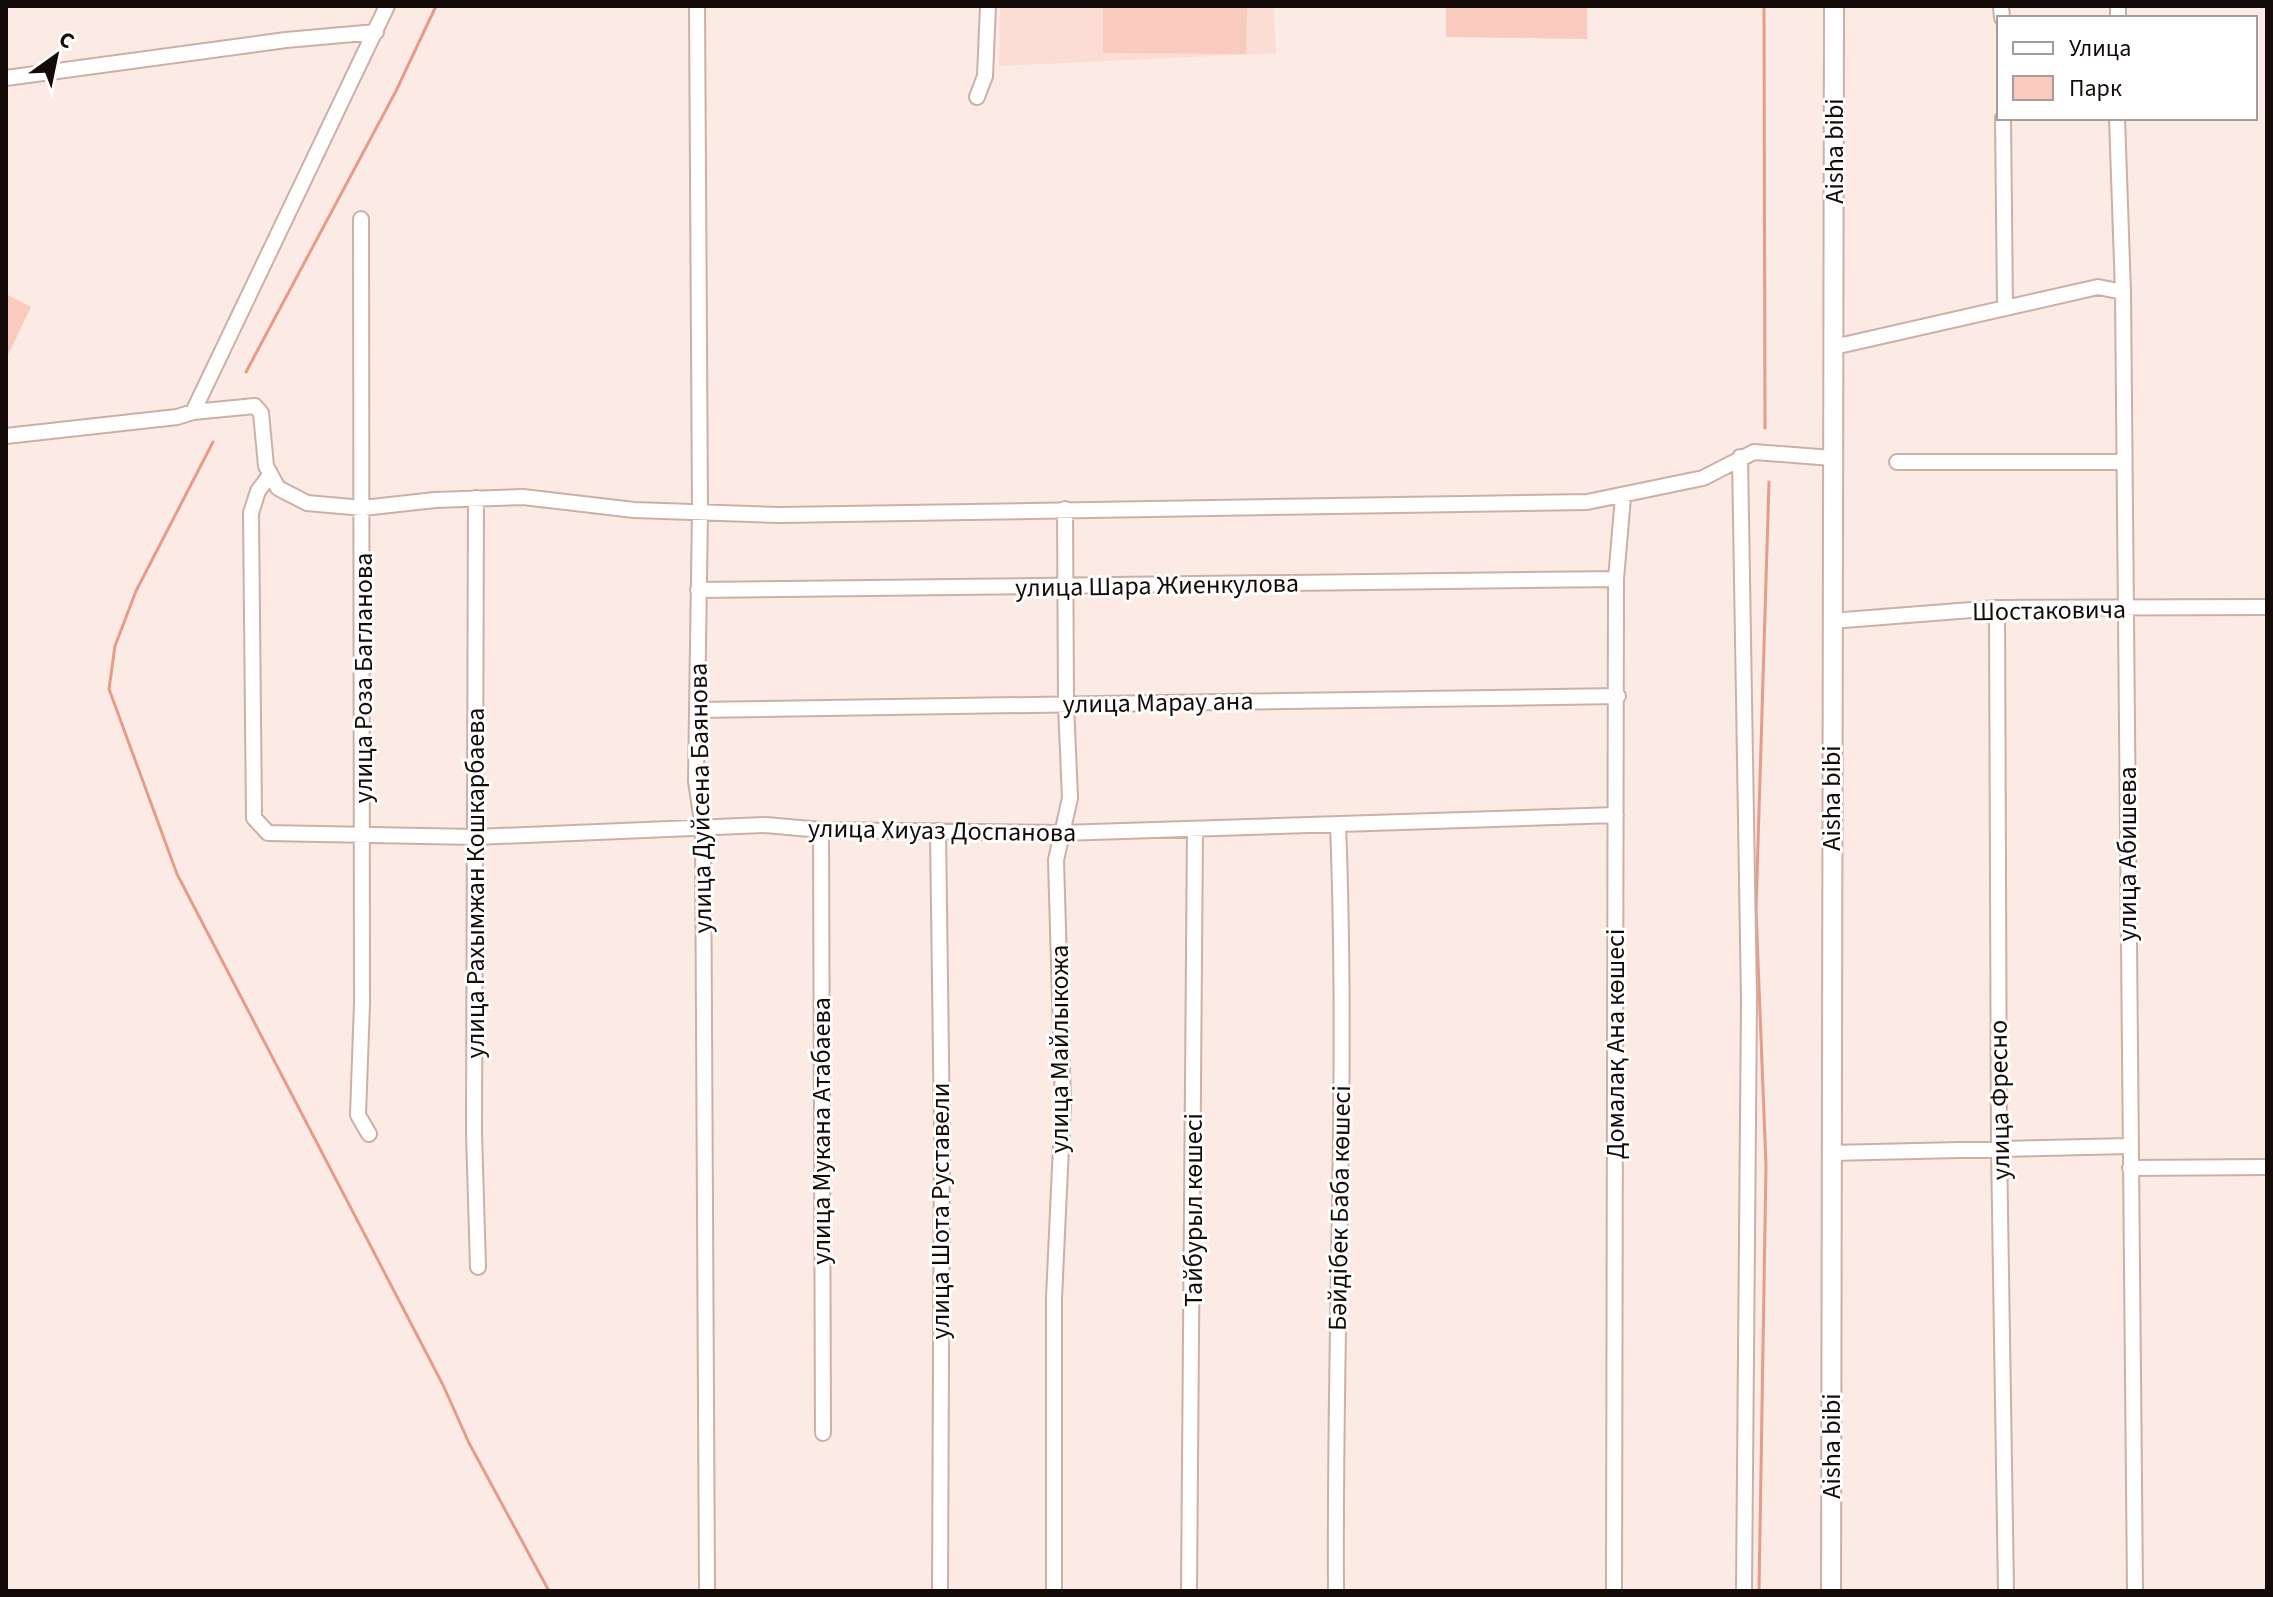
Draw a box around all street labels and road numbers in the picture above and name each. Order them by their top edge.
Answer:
street label: Aisha bibi [1816,98,1853,204]
street label: улица Роза Багланова [345,553,382,803]
street label: улица Шара Жиенкулова [1015,565,1299,606]
street label: Шостаковича [1972,591,2126,630]
street label: улица Дуйсена Баянова [680,662,721,934]
street label: улица Марау ана [1062,682,1254,723]
street label: улица Рахымжан Кошкарбаева [457,708,494,1058]
street label: Aisha bibi [1813,745,1850,851]
street label: улица Абишева [2109,766,2146,942]
street label: улица Хиуаз Доспанова [807,810,1076,851]
street label: Домалақ Ана көшесі [1597,929,1634,1159]
street label: улица Майлыкожа [1041,945,1078,1153]
street label: улица Мукана Атабаева [803,997,840,1265]
street label: улица Фресно [1980,1020,2019,1180]
street label: улица Шота Руставели [922,1083,959,1339]
street label: Бәйдібек Баба көшесі [1319,1085,1360,1331]
street label: Тайбурыл көшесі [1175,1113,1212,1307]
street label: Aisha bibi [1813,1393,1850,1499]

